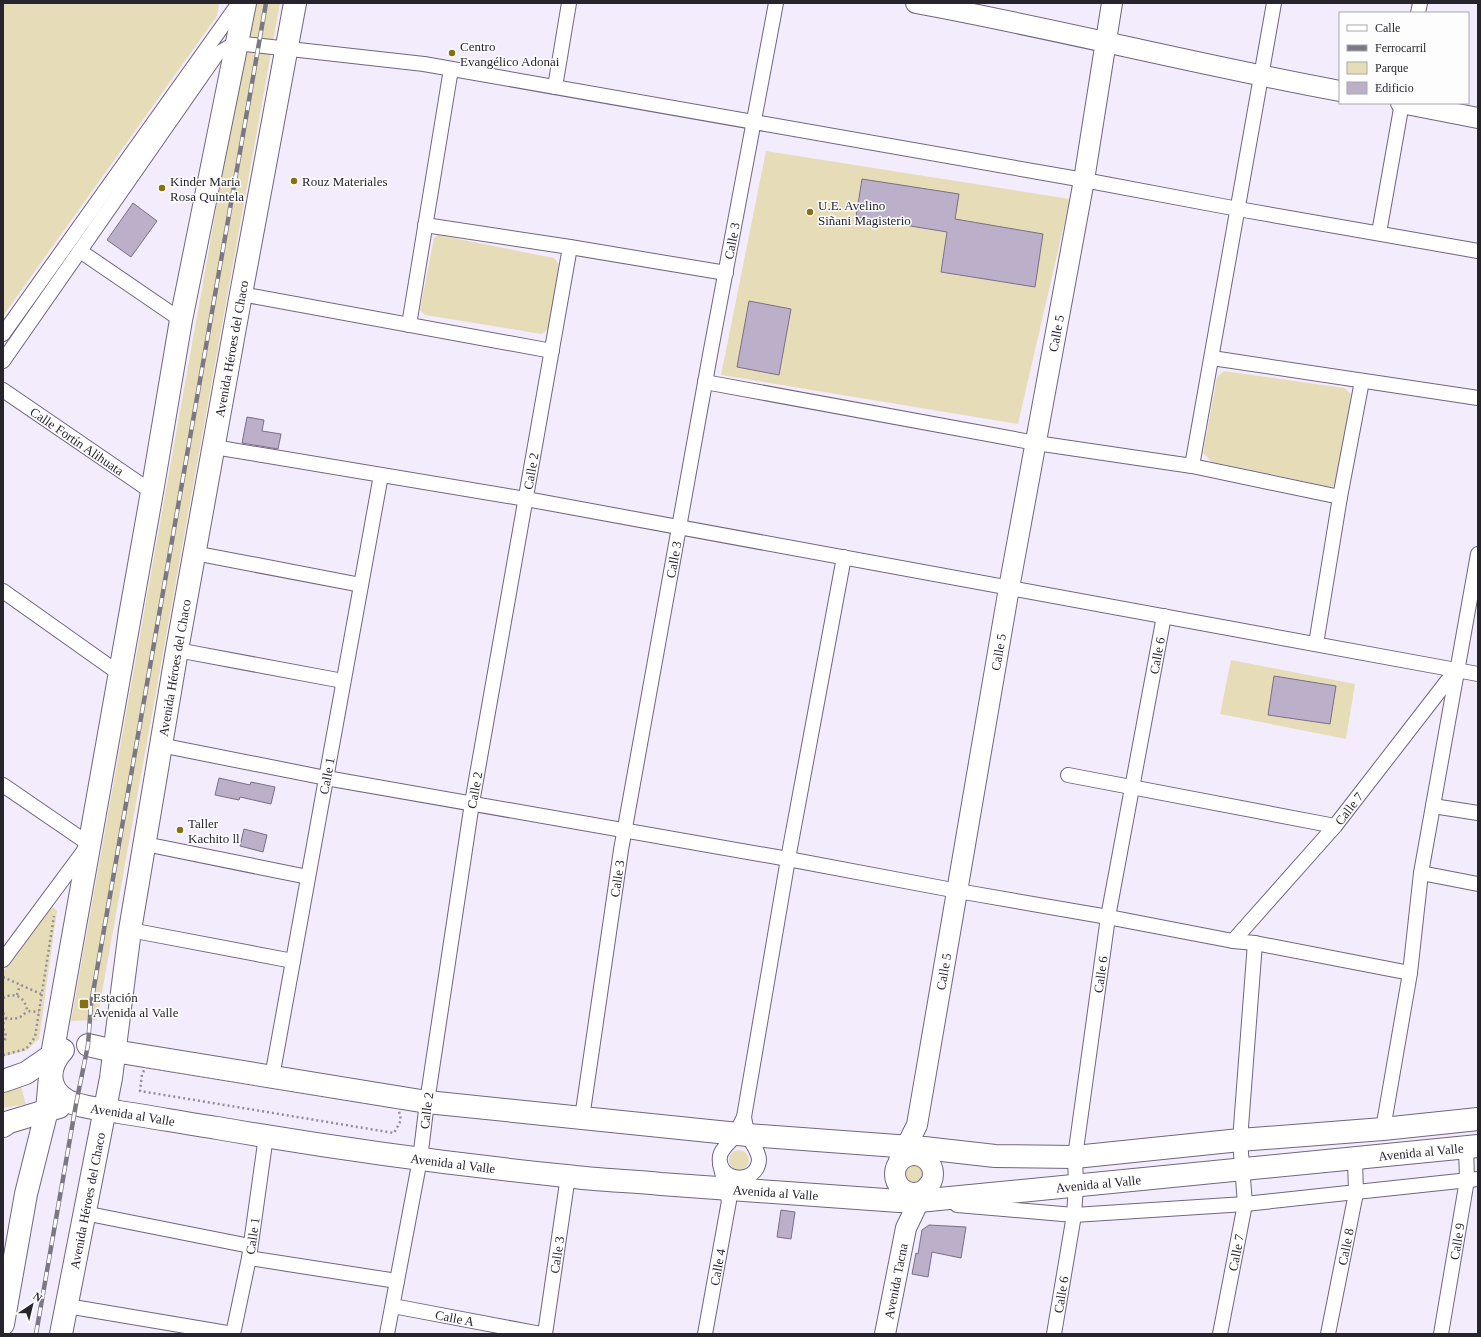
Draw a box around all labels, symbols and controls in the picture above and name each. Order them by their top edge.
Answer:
legend [1339,12,1469,104]
text: Calle [1375,21,1400,35]
place label: Centro Evangélico Adonai [460,39,560,69]
text: Ferrocarril [1375,41,1427,55]
marker: Centro Evangélico Adonai [447,48,457,58]
text: Parque [1375,61,1408,75]
text: Edificio [1375,81,1414,95]
place label: Kinder Maria Rosa Quintela [170,174,244,204]
place label: Rouz Materiales [302,174,388,189]
marker: Rouz Materiales [289,176,299,186]
marker: Kinder Maria Rosa Quintela [157,183,167,193]
place label: U.E. Avelino Siñani Magisterio [818,198,911,228]
marker: U.E. Avelino Siñani Magisterio [805,207,815,217]
street label: Calle 3 [721,221,742,260]
street label: Avenida Héroes del Chaco [211,279,251,418]
street label: Calle 5 [1045,314,1067,353]
street label: Calle Fortín Alihuata [28,404,127,478]
street label: Calle 2 [520,451,541,491]
street label: Calle 3 [663,540,684,579]
street label: Avenida Héroes del Chaco [155,598,193,737]
street label: Calle 5 [987,633,1009,672]
street label: Calle 6 [1146,635,1168,675]
street label: Calle 1 [316,756,337,796]
street label: Calle 2 [464,770,485,810]
street label: Calle 7 [1331,789,1366,828]
place label: Taller Kachito ll [188,816,240,846]
marker: Taller Kachito ll [175,825,185,835]
street label: Calle 3 [607,859,627,898]
street label: Calle 5 [933,952,954,991]
street label: Calle 6 [1090,955,1110,994]
place label: Estación Avenida al Valle [93,990,179,1020]
marker: Estación Avenida al Valle [78,998,90,1010]
street label: Calle 2 [416,1091,436,1130]
street label: Avenida al Valle [89,1100,176,1129]
street label: Avenida Héroes del Chaco [66,1131,108,1270]
street label: Avenida al Valle [1378,1140,1464,1163]
street label: Avenida al Valle [410,1150,497,1176]
street label: Avenida al Valle [1055,1172,1142,1195]
street label: Avenida al Valle [732,1182,819,1203]
street label: Calle 1 [242,1216,262,1255]
street label: Calle 9 [1446,1222,1467,1261]
street label: Calle 8 [1334,1227,1356,1266]
street label: Calle 7 [1225,1232,1247,1272]
street label: Calle 3 [546,1235,567,1274]
street label: Avenida Tacna [881,1242,910,1320]
street label: Calle 4 [706,1247,728,1287]
street label: Calle 6 [1050,1274,1071,1314]
north arrow [12,1285,52,1325]
text: N [31,1290,44,1304]
street label: Calle A [434,1307,476,1329]

